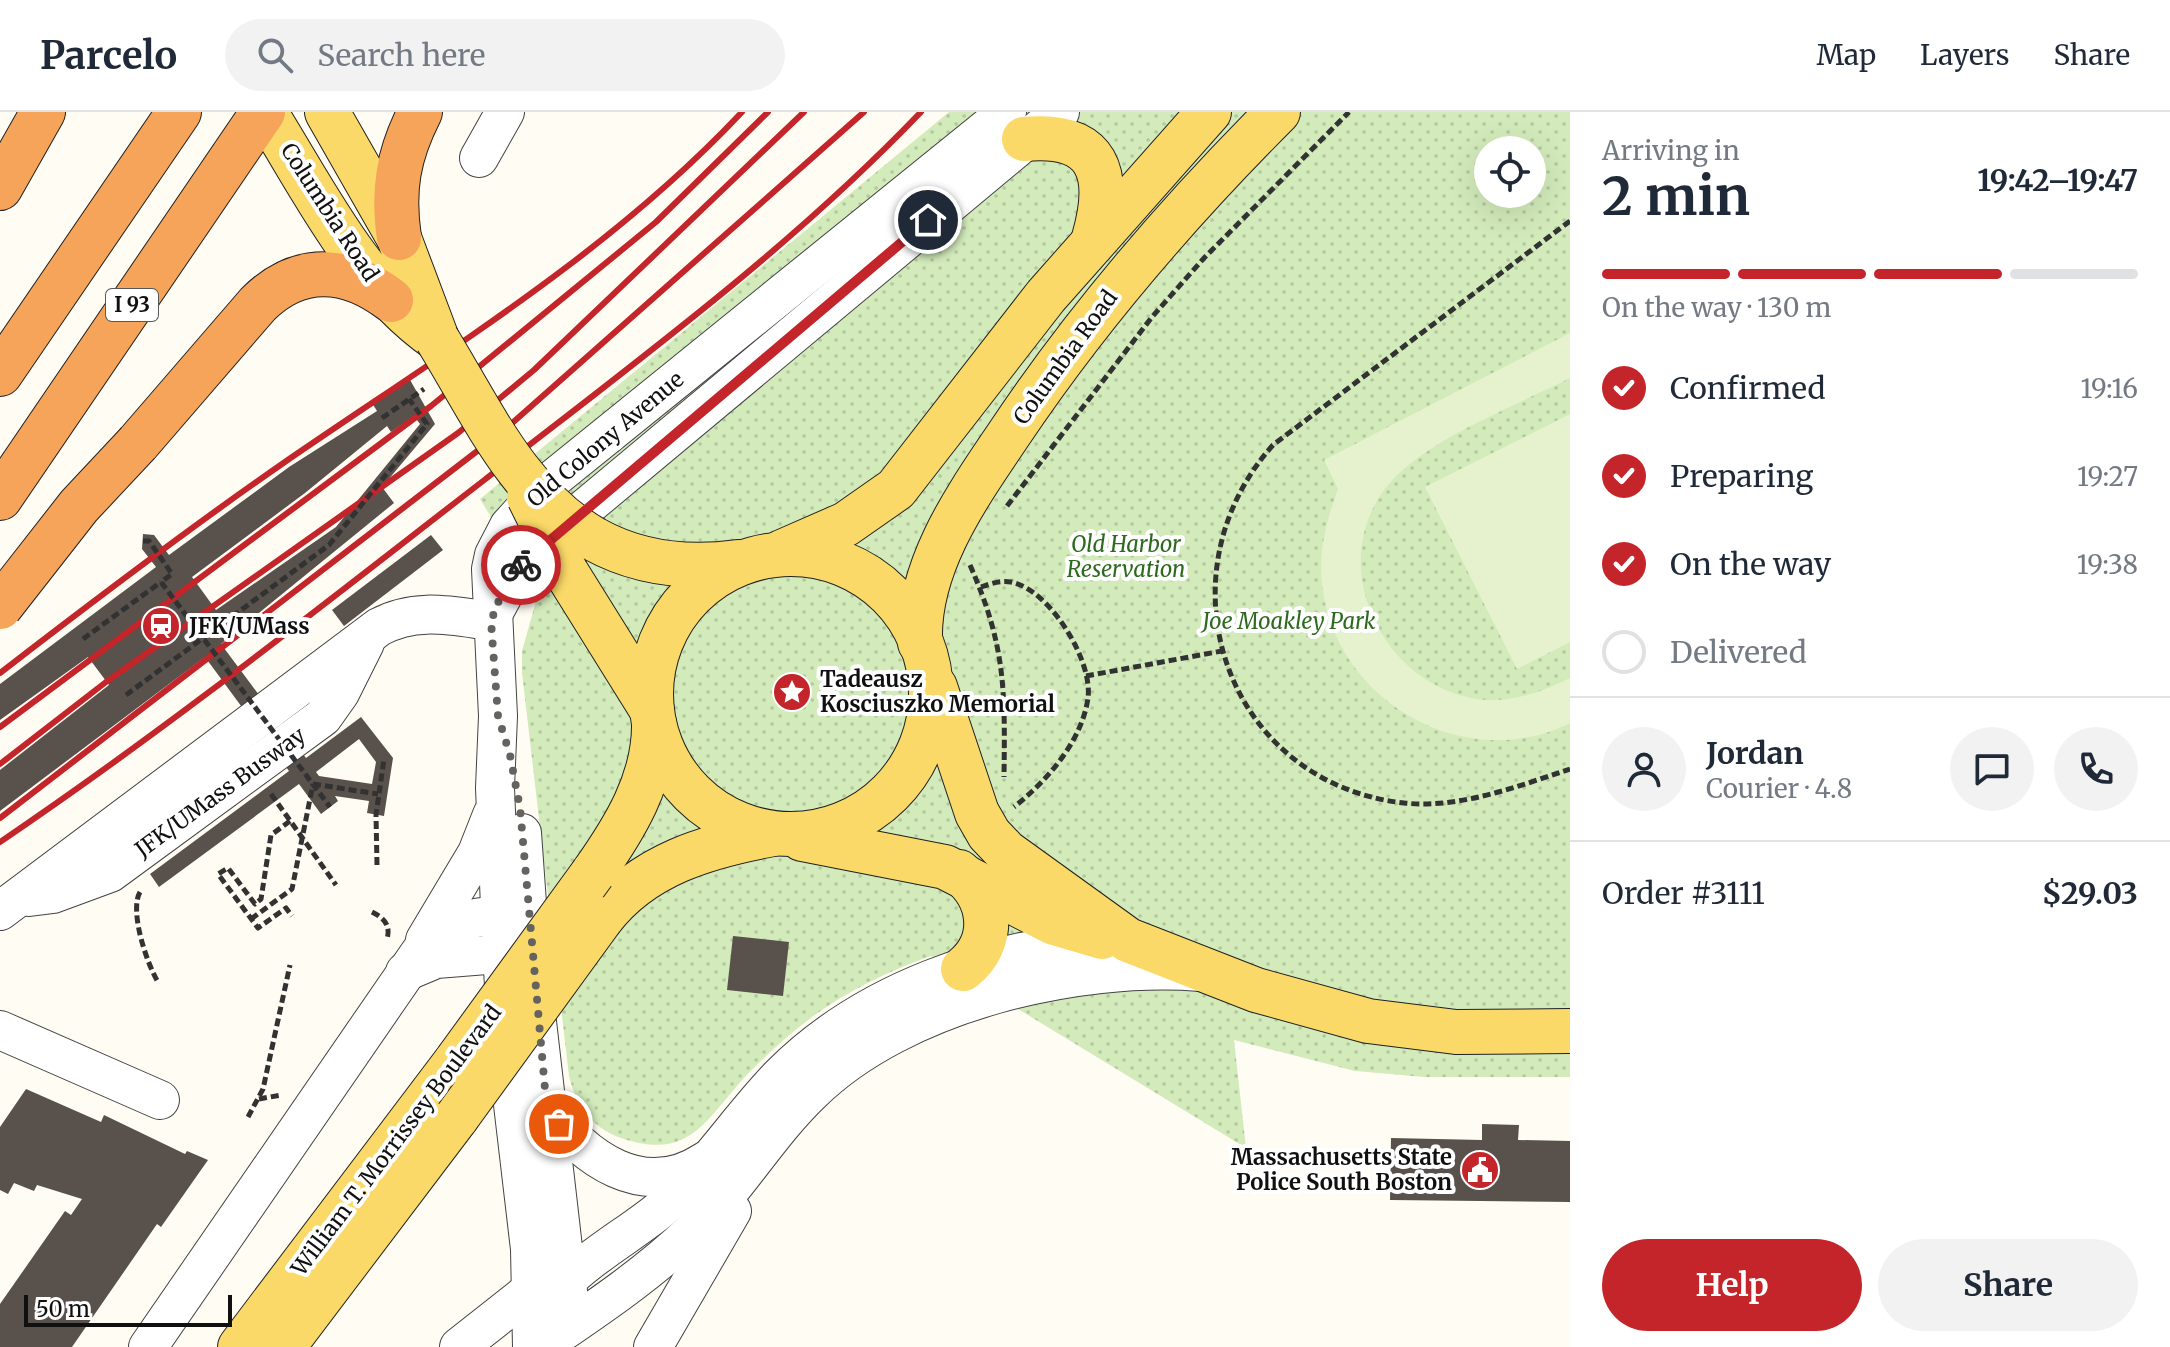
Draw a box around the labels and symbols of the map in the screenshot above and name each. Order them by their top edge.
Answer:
street label: Columbia Road [275,138,385,286]
pin [894,186,962,254]
street label: Columbia Road [1007,284,1123,430]
road number: I 93 [106,289,158,321]
street label: Old Colony Avenue [521,365,689,513]
courier [481,525,561,605]
park label: Old Harbor Reservation [1067,530,1185,583]
station icon: JFK/UMass [140,605,182,647]
park label: Joe Moakley Park [1200,607,1376,635]
place label: JFK/UMass [188,612,310,640]
place label: Tadeausz Kosciuszko Memorial [820,665,1055,718]
place icon: Tadeausz Kosciuszko Memorial [771,671,813,713]
street label: JFK/UMass Busway [128,721,311,864]
street label: William T. Morrissey Boulevard [284,999,507,1282]
pin [525,1090,593,1158]
place label: Massachusetts State Police South Boston [1231,1143,1452,1196]
public building icon: Massachusetts State Police South Boston [1459,1149,1501,1191]
scale bar [24,1291,232,1327]

